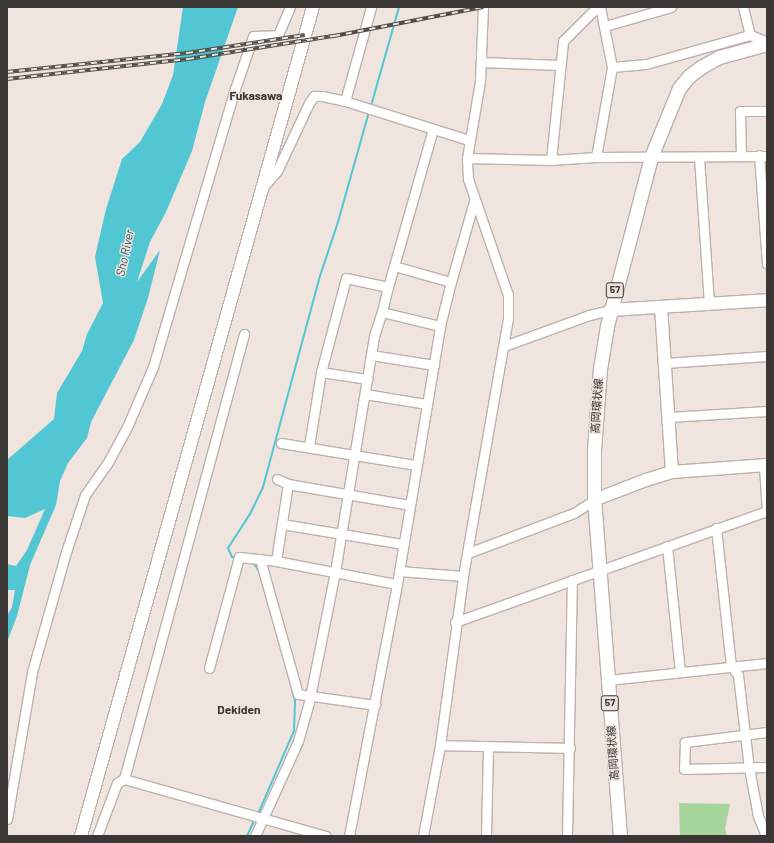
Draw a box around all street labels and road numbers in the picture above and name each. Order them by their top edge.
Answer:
road number: 57 [605,282,625,298]
street label: 高岡環状線 [588,378,606,434]
road number: 57 [600,695,620,711]
street label: 高岡環状線 [604,725,622,781]

